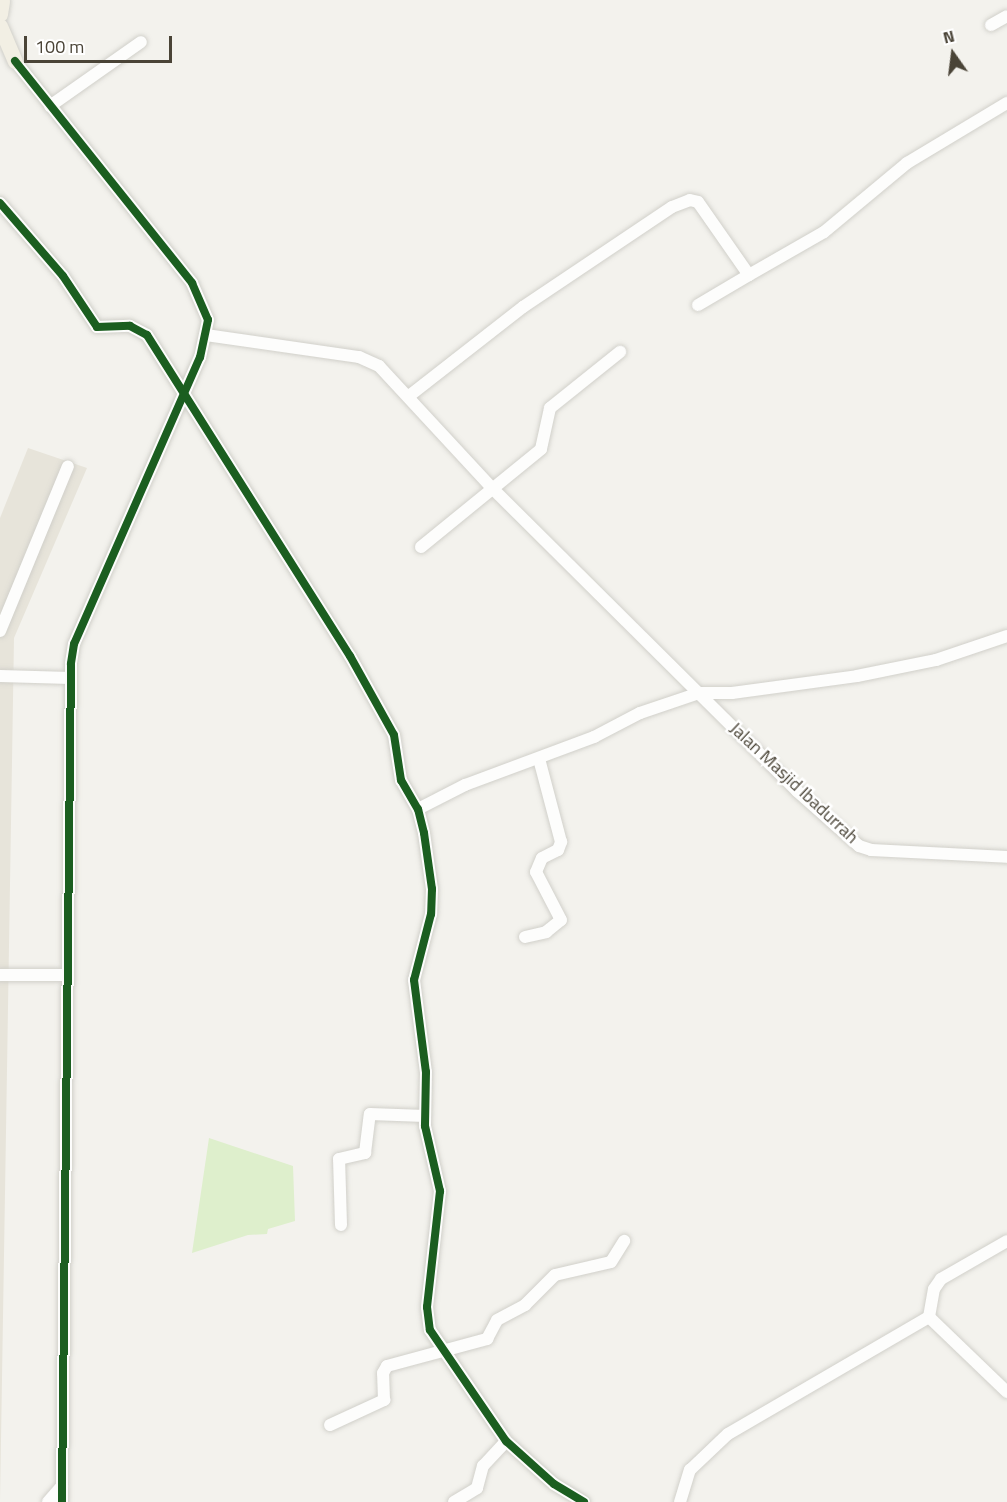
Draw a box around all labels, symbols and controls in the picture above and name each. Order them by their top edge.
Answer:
scale bar [27,24,176,62]
north arrow [923,24,983,84]
text: N [940,24,957,50]
text: 100 m [35,33,84,60]
street label: Jalan Masjid Ibadurrah [725,718,863,848]

